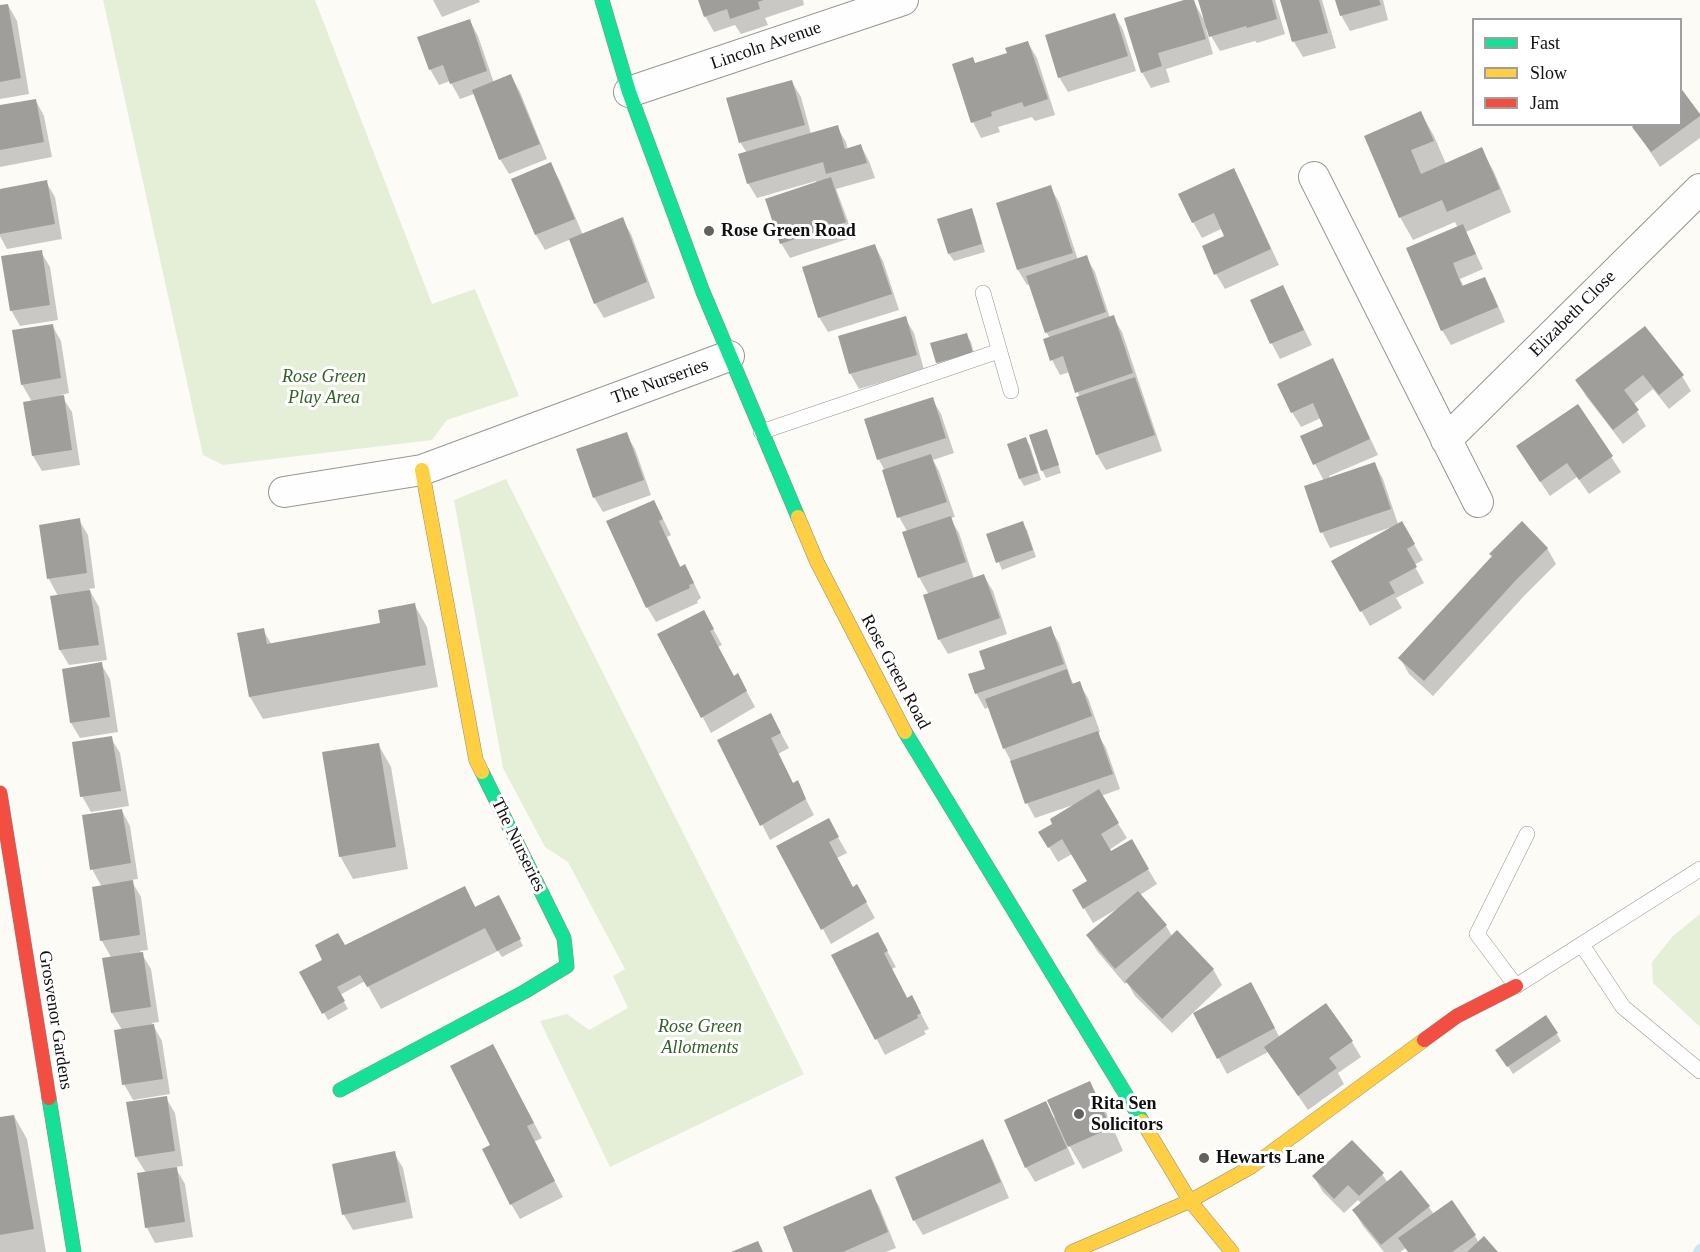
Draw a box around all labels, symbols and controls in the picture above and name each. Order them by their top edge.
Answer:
street label: Lincoln Avenue [708,17,824,75]
legend [1472,18,1682,126]
text: Fast [1530,33,1560,53]
text: Slow [1530,63,1567,83]
text: Jam [1530,93,1559,113]
place label: Rose Green Road [721,220,856,242]
marker: Rose Green Road [702,224,716,238]
street label: Elizabeth Close [1525,266,1621,362]
street label: The Nurseries [609,355,711,409]
park label: Rose Green Play Area [282,366,366,409]
street label: Rose Green Road [856,611,934,733]
street label: The Nurseries [486,795,550,895]
street label: Grosvenor Gardens [33,949,77,1091]
park label: Rose Green Allotments [658,1016,742,1058]
place label: Rita Sen Solicitors [1091,1093,1163,1136]
marker: Rita Sen Solicitors [1072,1107,1086,1121]
place label: Hewarts Lane [1216,1147,1324,1169]
marker: Hewarts Lane [1197,1151,1211,1165]

